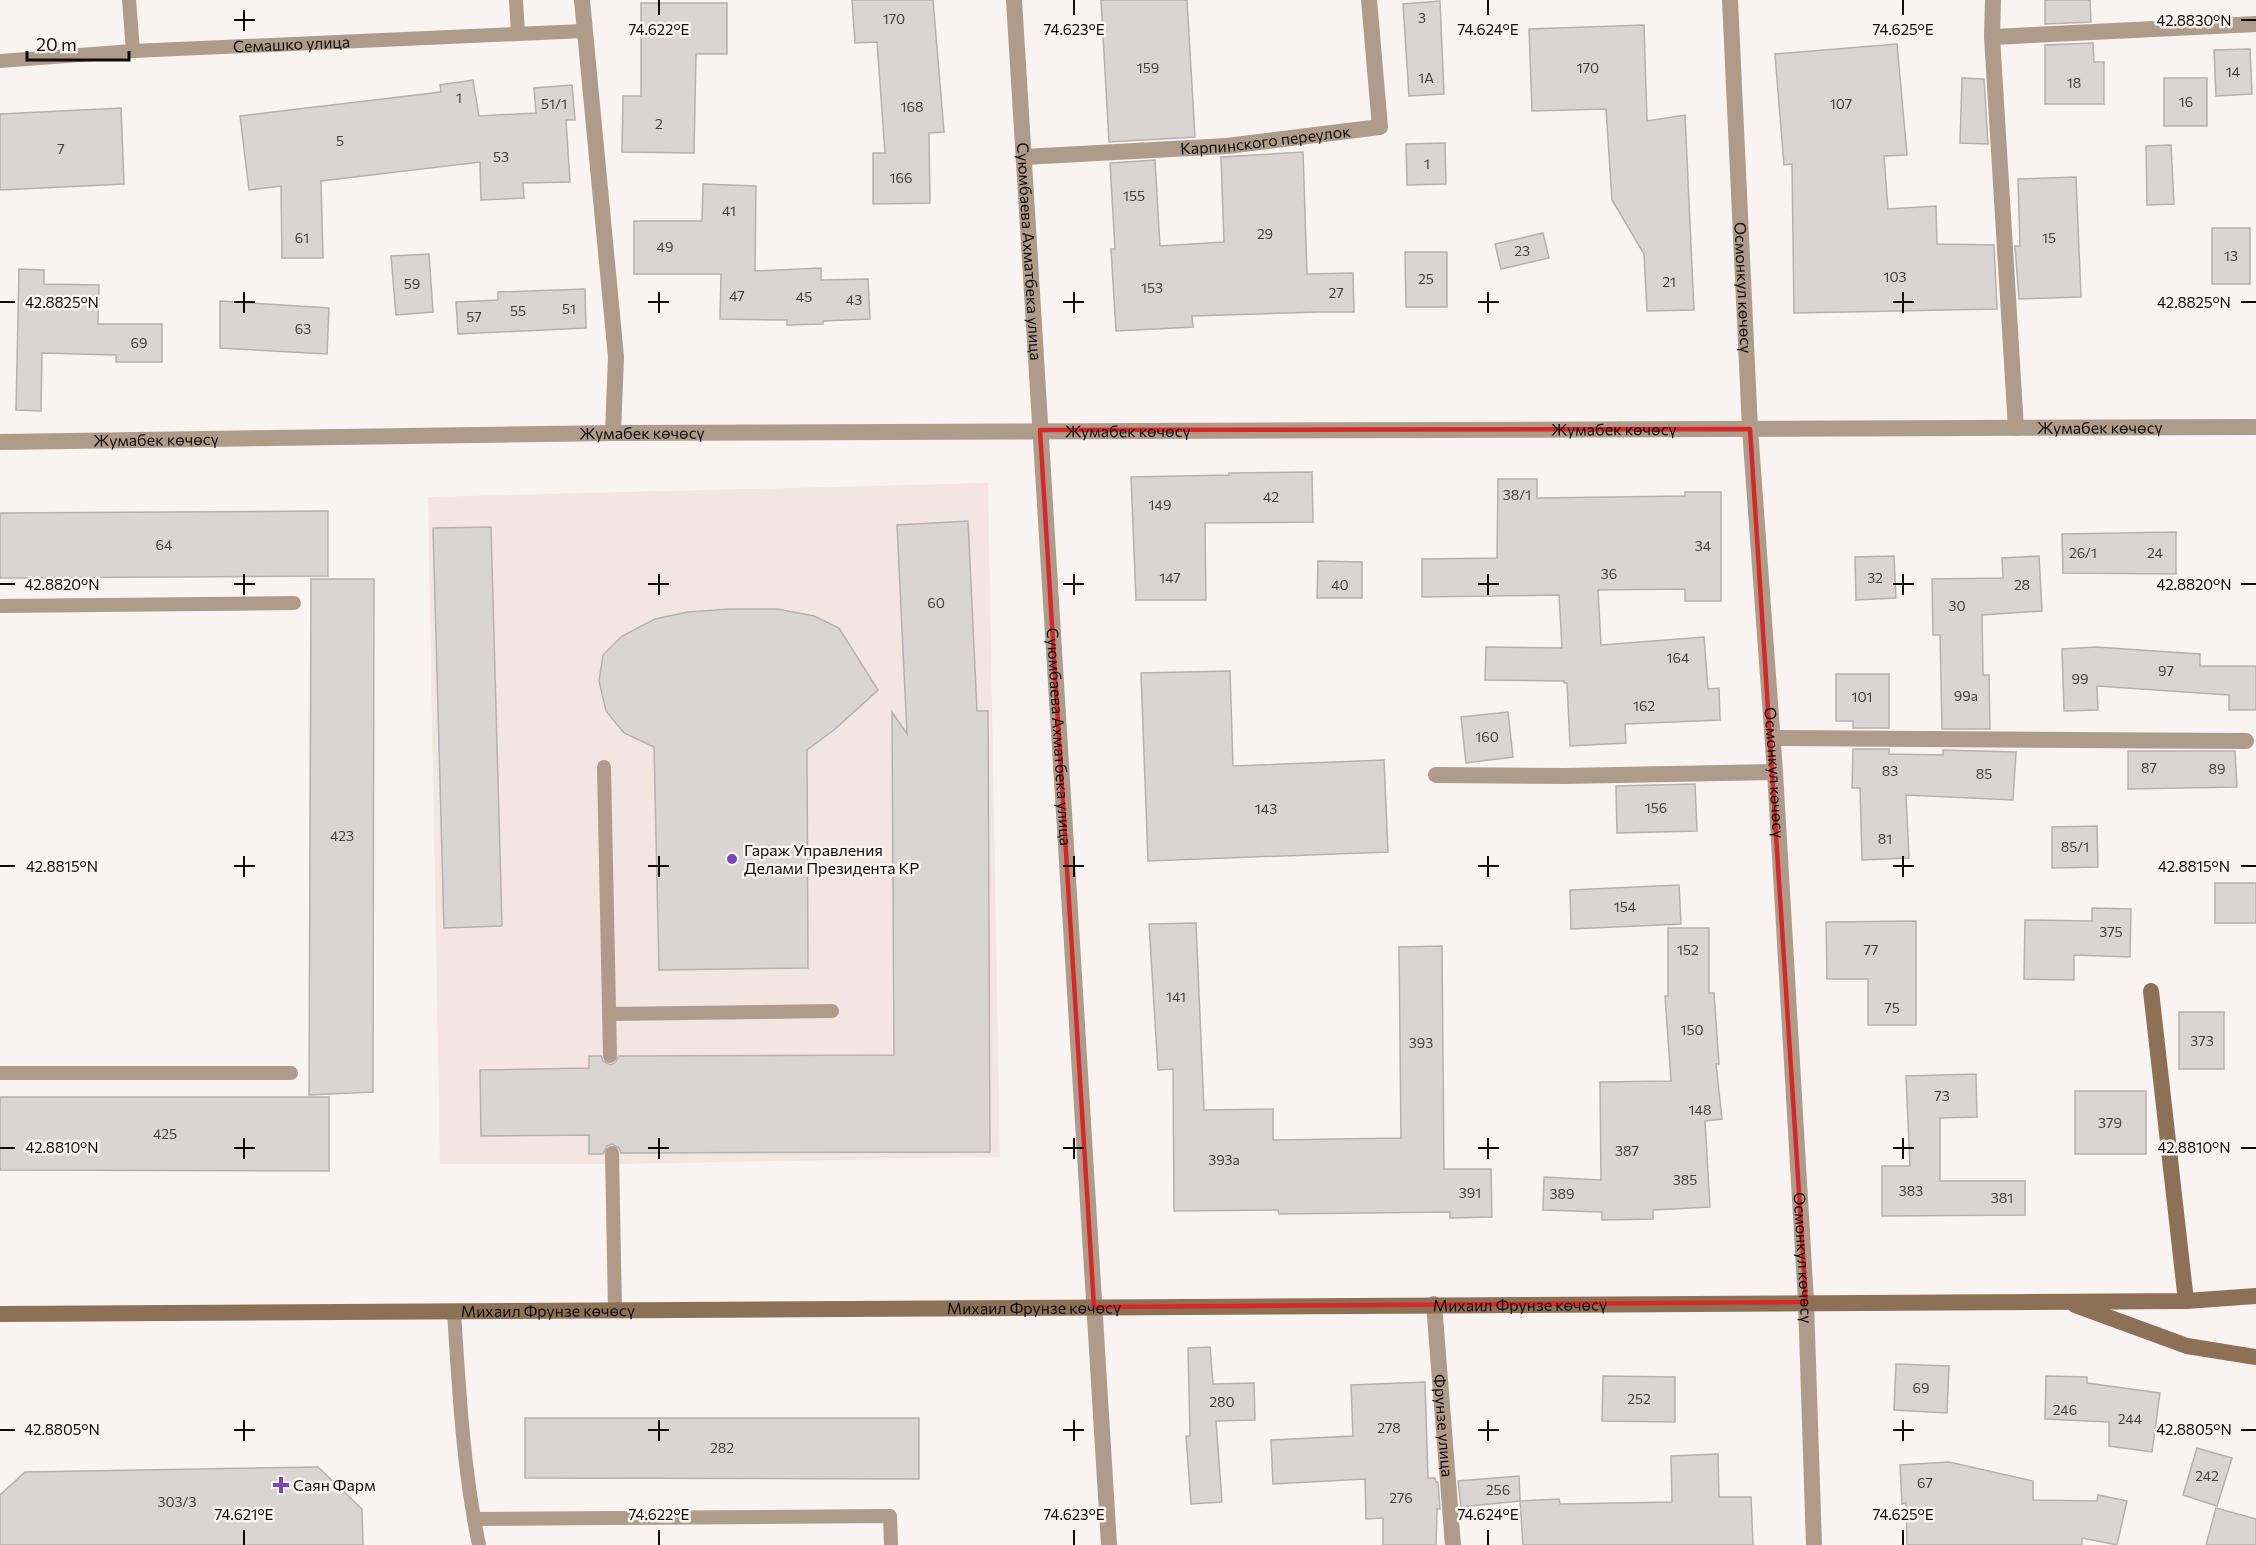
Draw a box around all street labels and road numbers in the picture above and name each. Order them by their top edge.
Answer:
street label: Семашко улица [233,31,350,56]
street label: Карпинского переулок [1180,121,1352,158]
street label: Суюмбаева Ахматбека улица [1014,142,1046,361]
street label: Осмонкул көчөсү [1731,221,1756,354]
street label: Жумабек көчөсү [2037,417,2163,437]
street label: Жумабек көчөсү [1551,419,1677,439]
street label: Жумабек көчөсү [1065,421,1191,440]
street label: Жумабек көчөсү [579,423,705,442]
street label: Жумабек көчөсү [93,429,219,450]
street label: Суюмбаева Ахматбека улица [1044,627,1076,846]
street label: Осмонкул көчөсү [1761,706,1789,839]
street label: Осмонкул көчөсү [1791,1191,1817,1324]
street label: Михаил Фрунзе көчөсү [1433,1294,1607,1314]
street label: Михаил Фрунзе көчөсү [947,1297,1121,1317]
street label: Михаил Фрунзе көчөсү [461,1300,635,1320]
street label: Фрунзе улица [1431,1373,1458,1478]

